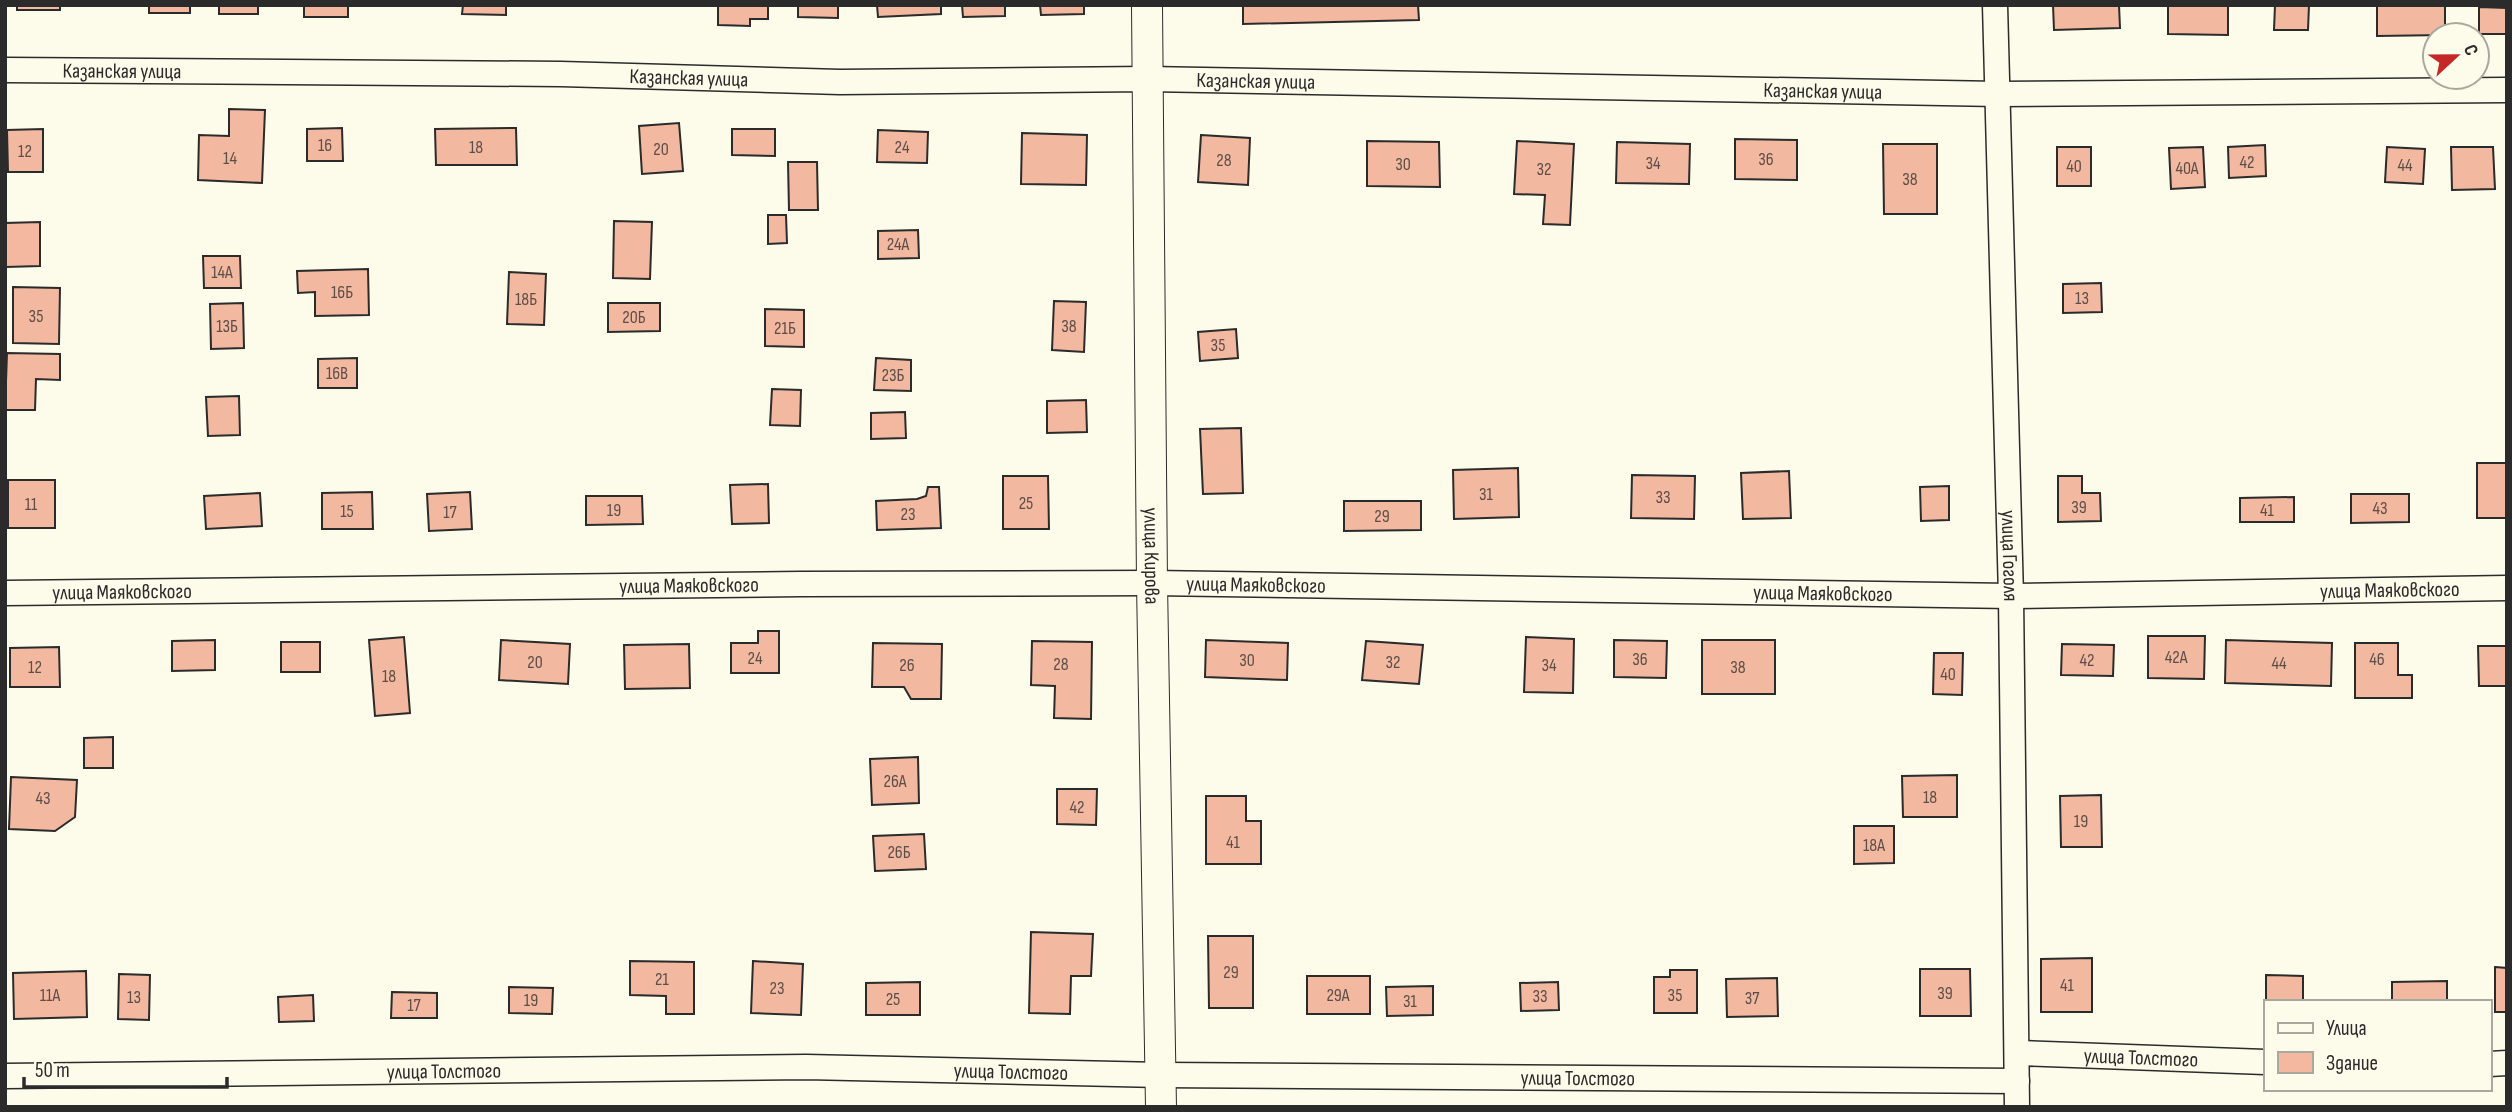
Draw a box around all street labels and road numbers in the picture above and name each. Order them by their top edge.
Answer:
street label: Казанская улица [63,58,181,84]
street label: Казанская улица [629,63,749,92]
street label: Казанская улица [1196,67,1315,94]
street label: Казанская улица [1763,77,1882,104]
street label: улица Кирова [1139,507,1165,605]
street label: улица Гоголя [1996,510,2024,602]
street label: улица Маяковского [1186,571,1326,598]
street label: улица Маяковского [619,572,759,599]
street label: улица Маяковского [2320,576,2460,604]
street label: улица Маяковского [52,578,192,605]
street label: улица Маяковского [1753,580,1893,607]
street label: улица Толстого [2083,1043,2199,1072]
street label: улица Толстого [387,1058,501,1084]
street label: улица Толстого [953,1058,1068,1085]
street label: улица Толстого [1520,1065,1635,1091]

